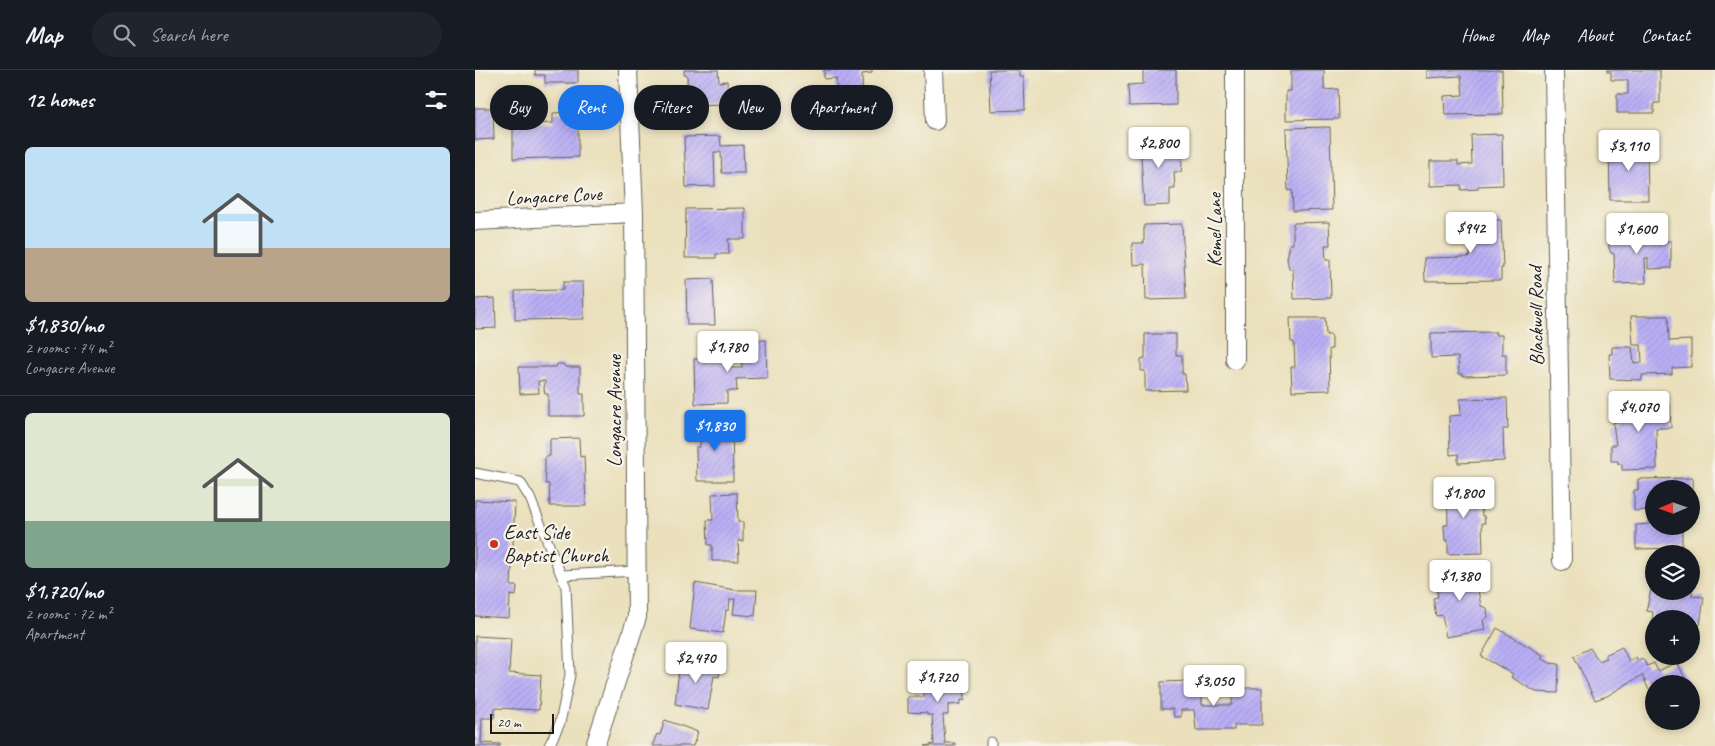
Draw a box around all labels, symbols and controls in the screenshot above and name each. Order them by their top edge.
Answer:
search box [92,12,442,57]
text: Map [25,20,62,50]
icon: search [110,21,138,49]
text: Search here [150,23,228,47]
text: Home [1461,24,1494,46]
text: Map [1522,24,1549,46]
text: About [1577,24,1613,46]
text: Contact [1641,24,1690,46]
chip: Buy [490,85,548,130]
chip: Rent [558,85,624,130]
chip: Filters [634,85,709,130]
chip: New [719,85,781,130]
chip: Apartment [791,85,893,130]
icon: filters [422,86,450,114]
text: 12 homes [25,87,94,113]
pin: $2,800 [1118,126,1200,169]
pin: $3,110 [1588,129,1670,172]
text: $2,800 [1139,133,1179,153]
text: $3,110 [1609,136,1649,156]
icon: home [193,180,283,270]
street label: Longacre Cove [506,181,604,211]
street label: Kemel Lane [1202,192,1227,267]
pin: $942 [1441,212,1501,254]
pin: $1,600 [1596,212,1678,255]
text: $942 [1457,218,1485,238]
text: $1,600 [1617,219,1657,239]
street label: Blackwell Road [1523,263,1549,366]
text: $1,830/mo [25,312,103,338]
pin: $1,780 [687,330,769,373]
text: $1,780 [708,337,748,357]
text: 2 rooms · 74 m² [25,338,111,358]
street label: Longacre Avenue [602,354,627,467]
text: Longacre Avenue [25,358,114,378]
pin: $4,070 [1598,390,1680,433]
text: $4,070 [1619,397,1659,417]
pin: $1,830 [674,410,756,452]
text: $1,830 [695,416,735,436]
icon: home [193,445,283,535]
pin: $1,800 [1423,476,1505,519]
north arrow [1645,480,1700,535]
map controls [1645,480,1700,730]
text: $1,800 [1444,483,1484,503]
place label: East Side Baptist Church [504,520,610,568]
marker: East Side Baptist Church [488,538,500,550]
button: layers [1645,545,1700,600]
pin: $1,380 [1419,560,1501,602]
text: $1,380 [1440,566,1480,586]
text: $1,720/mo [25,578,103,604]
text: 2 rooms · 72 m² [25,604,111,624]
button: + [1645,610,1700,665]
text: Apartment [25,624,84,644]
pin: $2,470 [655,642,737,684]
text: $2,470 [676,648,716,668]
pin: $1,720 [897,660,979,703]
pin: $3,050 [1173,664,1255,707]
text: $1,720 [918,667,958,687]
text: $3,050 [1195,671,1233,691]
button: − [1645,675,1700,730]
scale bar [490,711,554,734]
text: 20 m [497,714,521,731]

